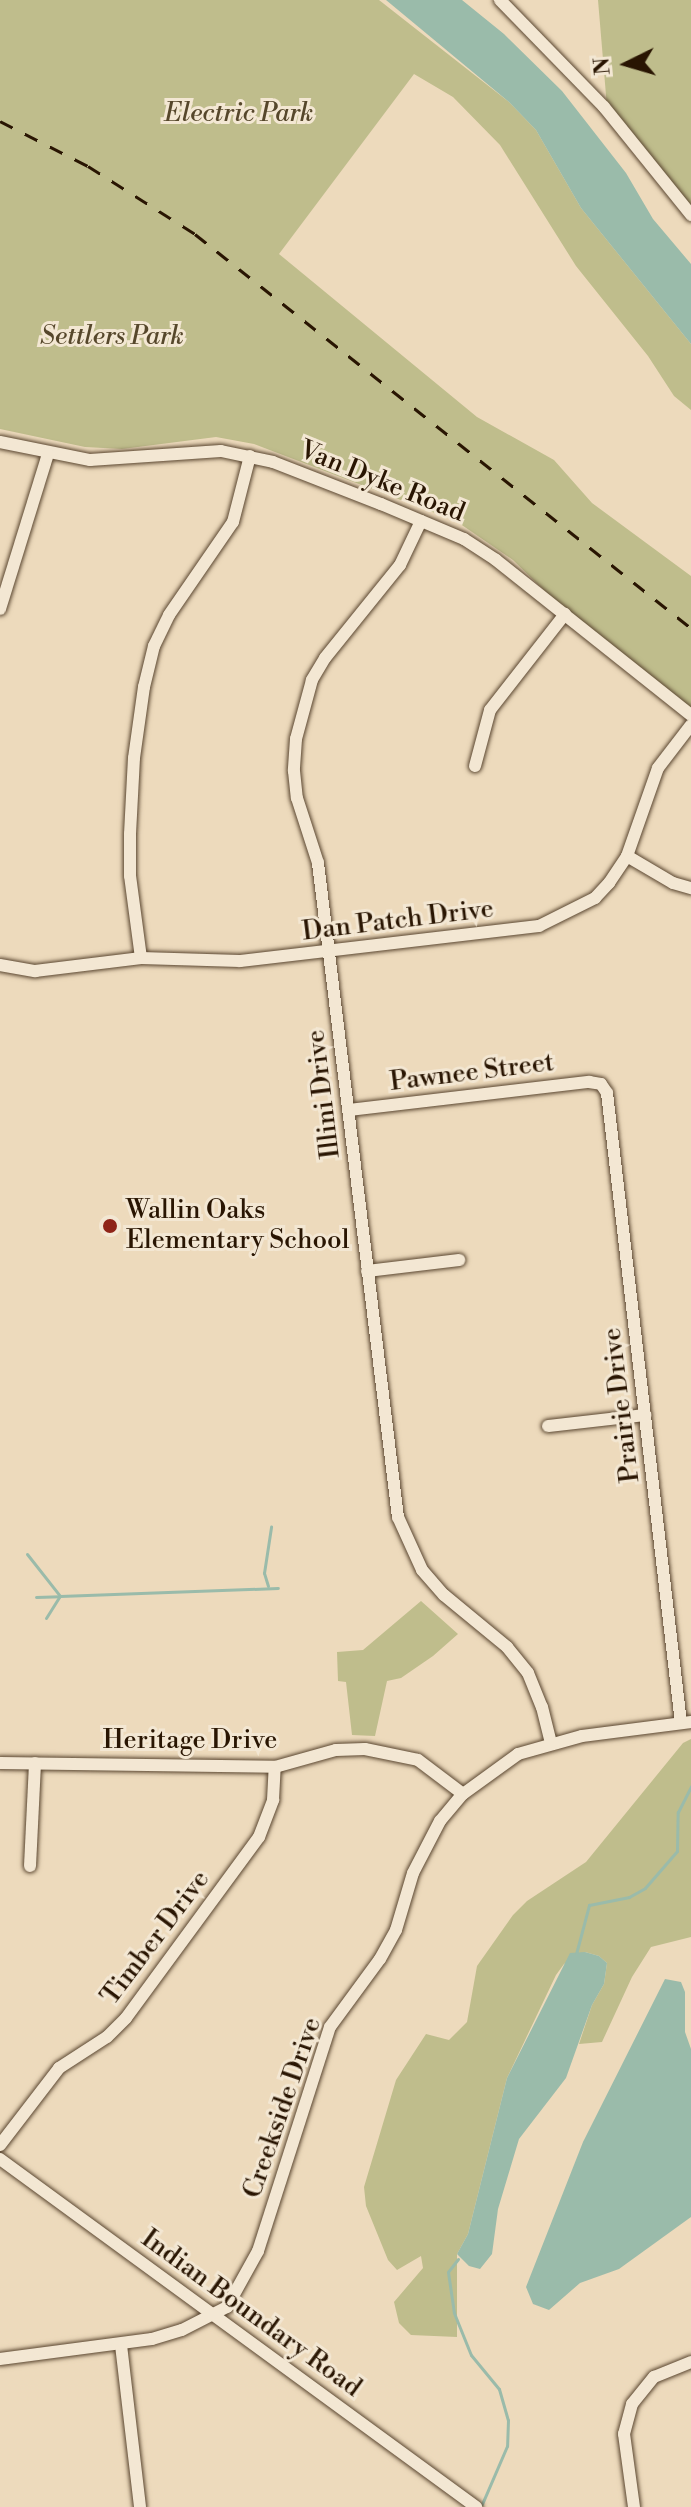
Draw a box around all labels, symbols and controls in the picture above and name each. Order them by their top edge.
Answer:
north arrow [587,24,667,104]
text: N [588,56,617,76]
park label: Electric Park [165,98,313,130]
park label: Settlers Park [40,321,184,353]
street label: Van Dyke Road [295,435,469,529]
street label: Dan Patch Drive [300,894,496,948]
street label: Illini Drive [301,1028,347,1160]
street label: Pawnee Street [388,1047,556,1099]
place label: Wallin Oaks Elementary School [126,1195,349,1256]
marker: Wallin Oaks Elementary School [101,1217,119,1235]
street label: Prairie Drive [597,1326,647,1484]
street label: Heritage Drive [103,1725,277,1757]
street label: Timber Drive [95,1865,217,2011]
street label: Creekside Drive [237,2013,329,2203]
street label: Indian Boundary Road [135,2224,367,2404]

